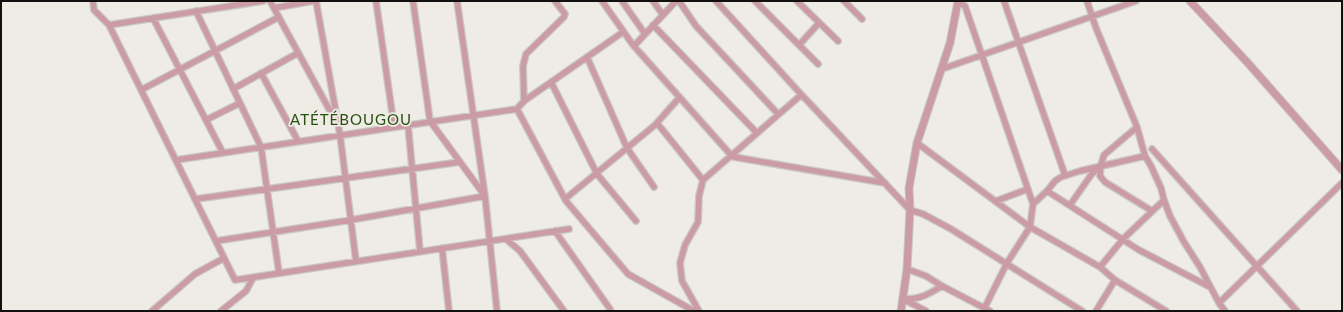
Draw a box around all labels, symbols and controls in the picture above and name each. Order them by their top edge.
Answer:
district label: ATÉTÉBOUGOU [290,110,412,128]

